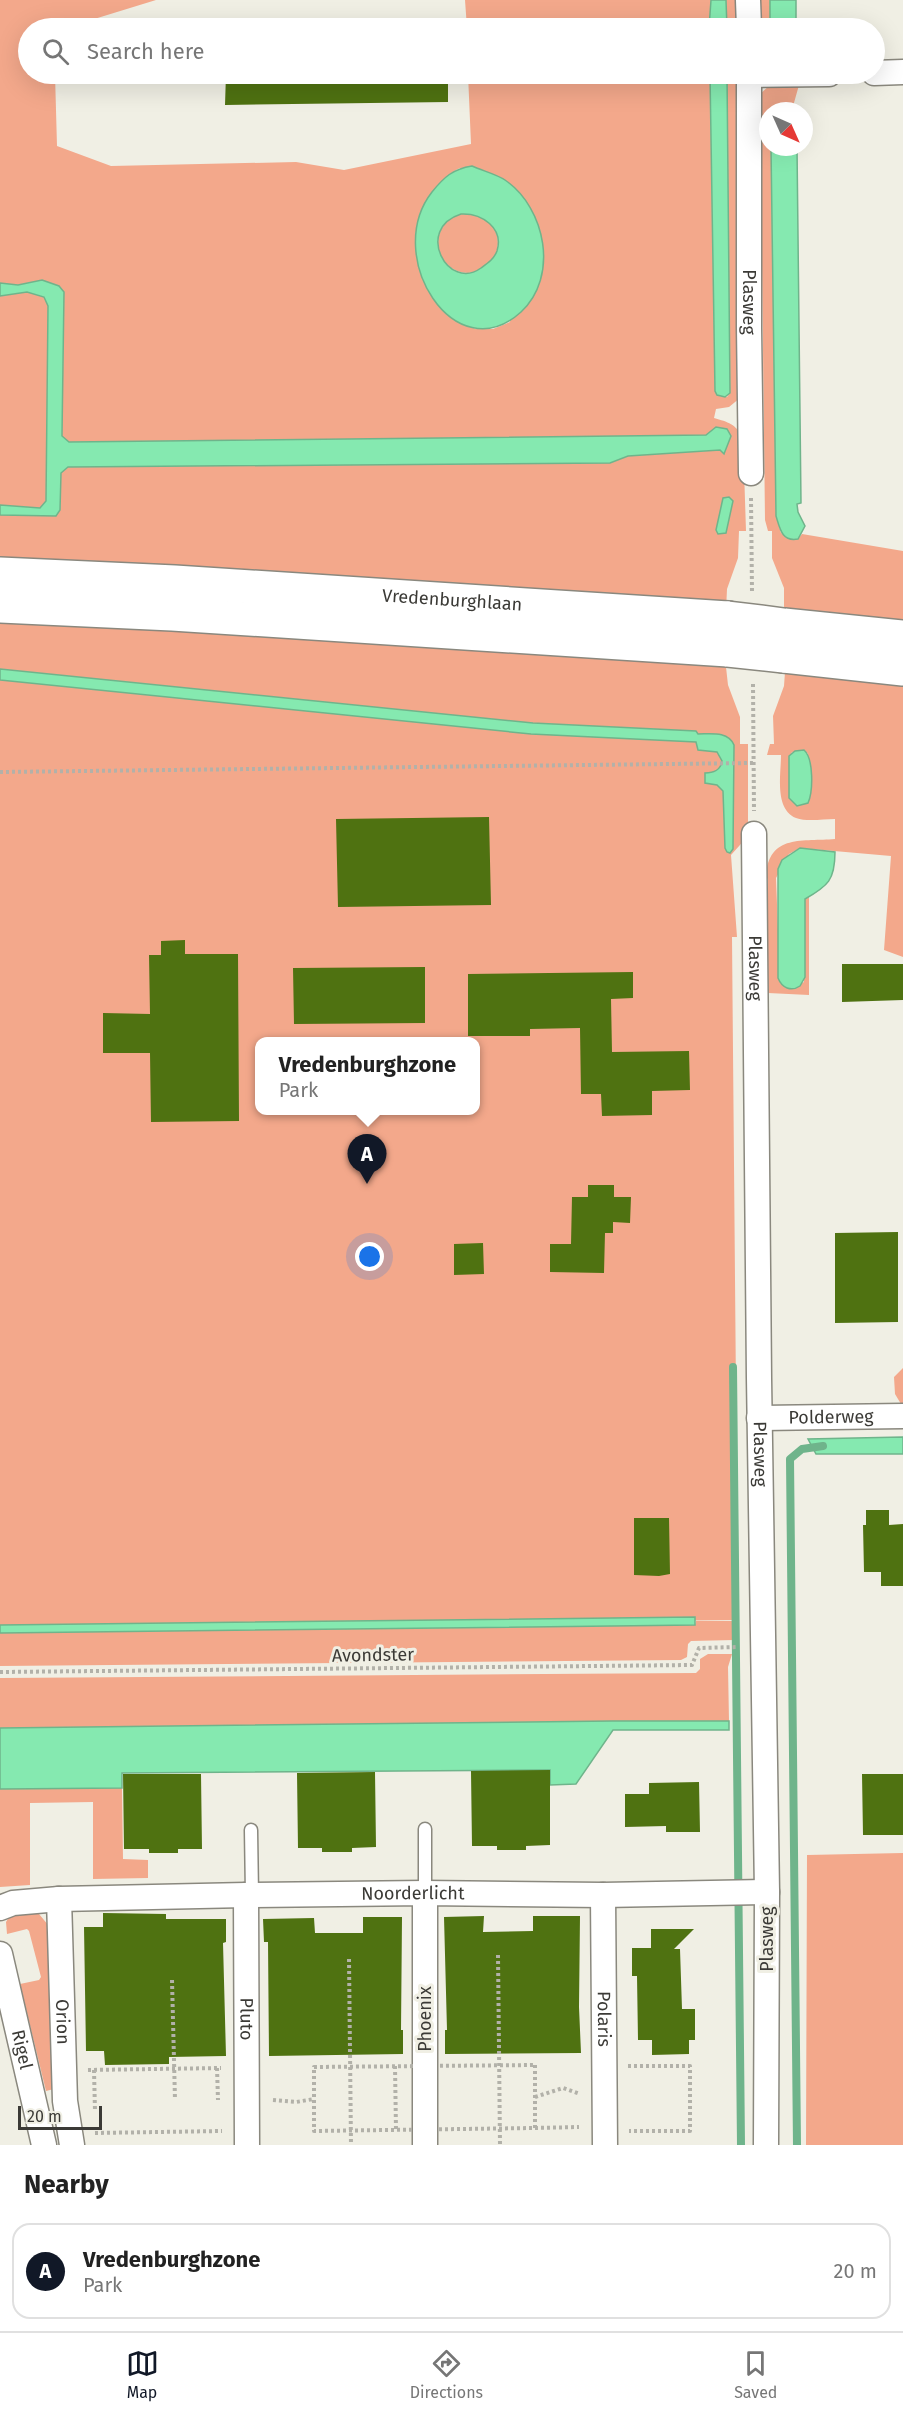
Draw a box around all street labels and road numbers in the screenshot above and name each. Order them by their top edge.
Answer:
street label: Plasweg [738,269,760,336]
street label: Vredenburghlaan [382,585,523,616]
street label: Plasweg [744,935,767,1001]
street label: Polderweg [788,1405,874,1429]
street label: Plasweg [749,1421,772,1487]
street label: Avondster [332,1643,414,1667]
street label: Noorderlicht [361,1882,465,1905]
street label: Plasweg [756,1906,778,1972]
street label: Phoenix [414,1986,436,2052]
street label: Polaris [593,1991,615,2047]
street label: Pluto [235,1998,258,2040]
street label: Orion [51,1999,74,2045]
street label: Rigel [7,2027,37,2072]

